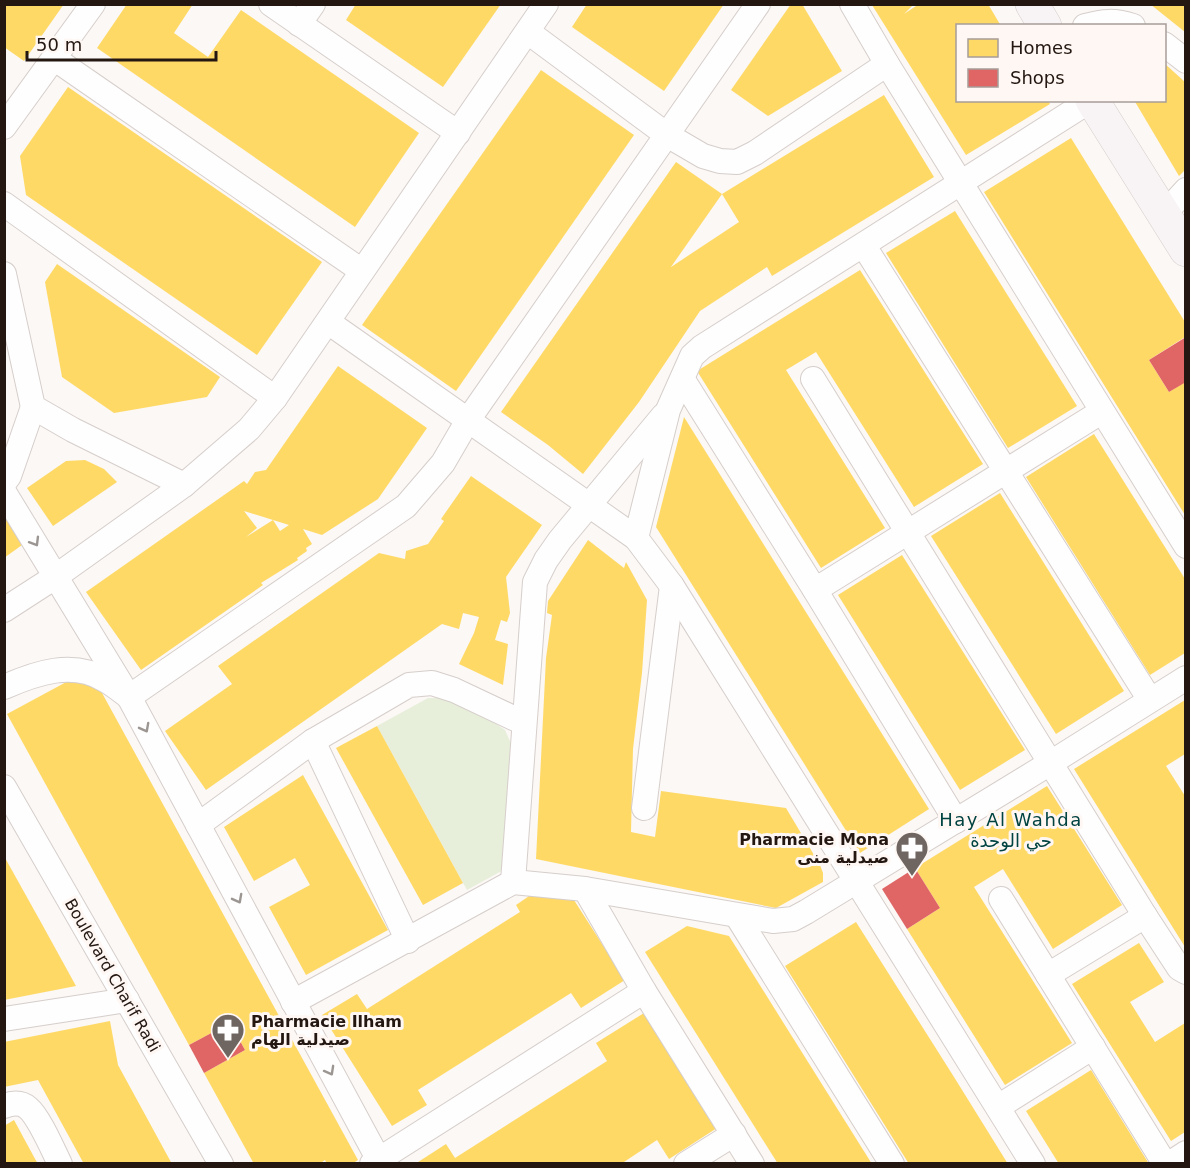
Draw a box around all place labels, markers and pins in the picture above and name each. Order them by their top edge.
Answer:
place label: Pharmacie Mona صيدلية منى [739,830,889,867]
pharmacy icon: Pharmacie Mona صيدلية منى [894,830,930,877]
pharmacy icon: Pharmacie Ilham صيدلية الهام [210,1012,246,1059]
place label: Pharmacie Ilham صيدلية الهام [251,1012,402,1049]

